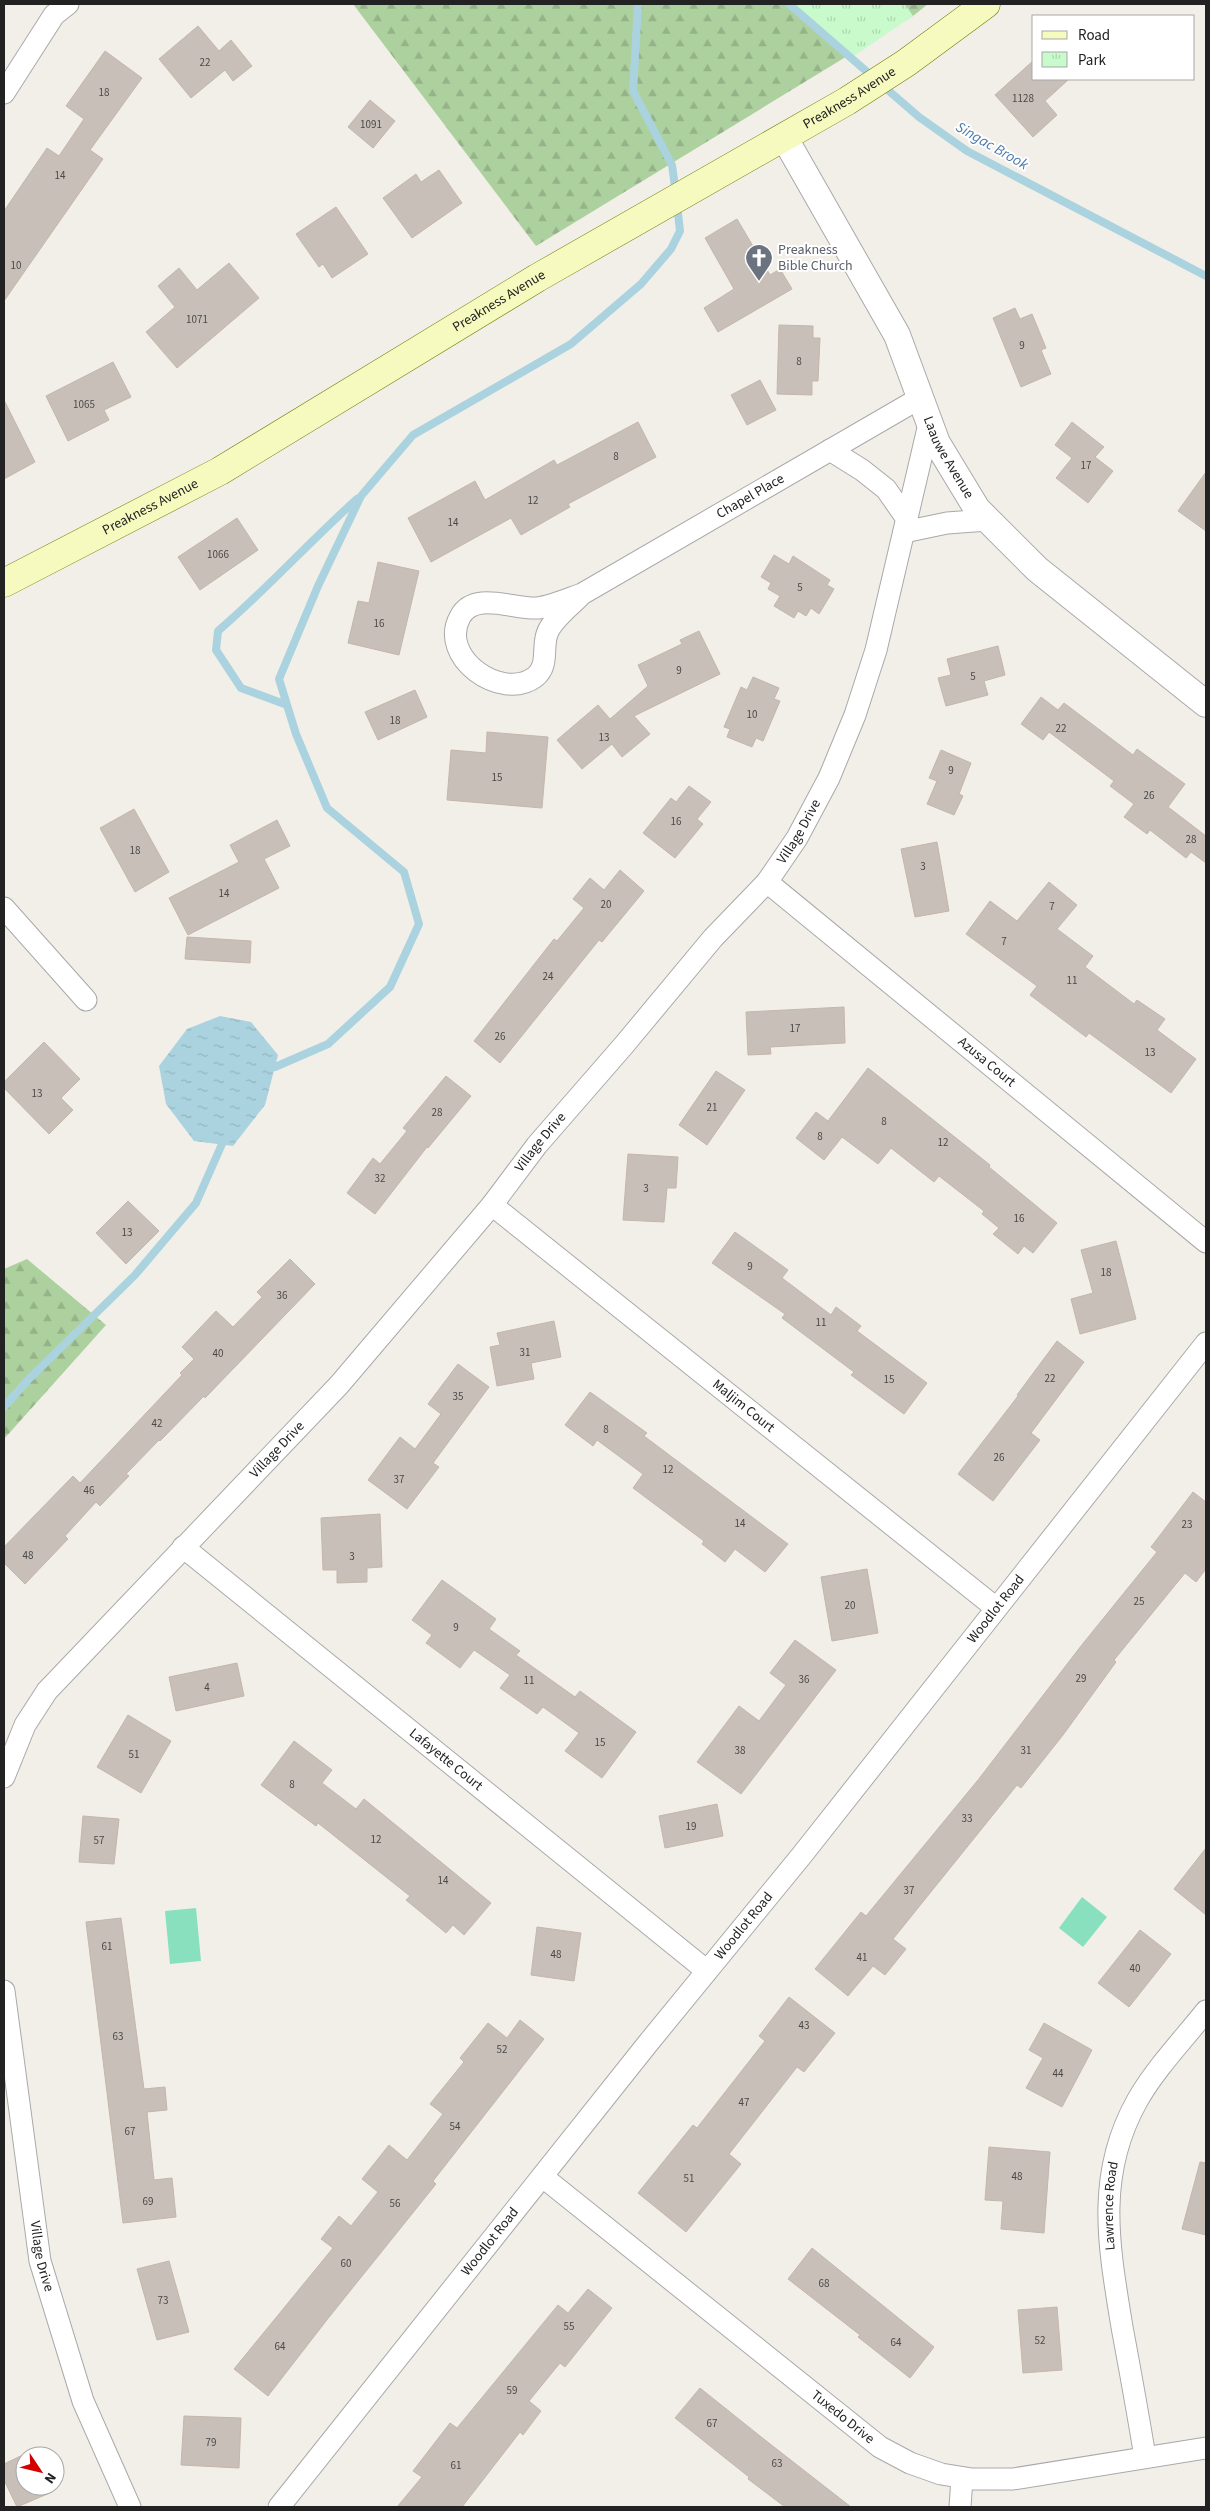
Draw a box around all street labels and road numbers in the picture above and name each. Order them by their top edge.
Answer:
street label: Preakness Avenue [799,62,900,134]
street label: Preakness Avenue [449,265,549,337]
street label: Laauwe Avenue [918,413,979,503]
street label: Chapel Place [713,469,788,524]
street label: Preakness Avenue [99,474,202,540]
street label: Village Drive [772,796,826,868]
street label: Azusa Court [953,1032,1020,1092]
street label: Village Drive [510,1108,571,1176]
street label: Maljim Court [708,1375,779,1438]
street label: Village Drive [245,1417,309,1483]
street label: Woodlot Road [963,1571,1029,1648]
street label: Lafayette Court [405,1724,487,1796]
street label: Woodlot Road [710,1888,778,1964]
street label: Lawrence Road [1099,2160,1124,2251]
street label: Woodlot Road [457,2203,524,2280]
street label: Village Drive [25,2220,59,2294]
street label: Tuxedo Drive [807,2386,879,2449]

